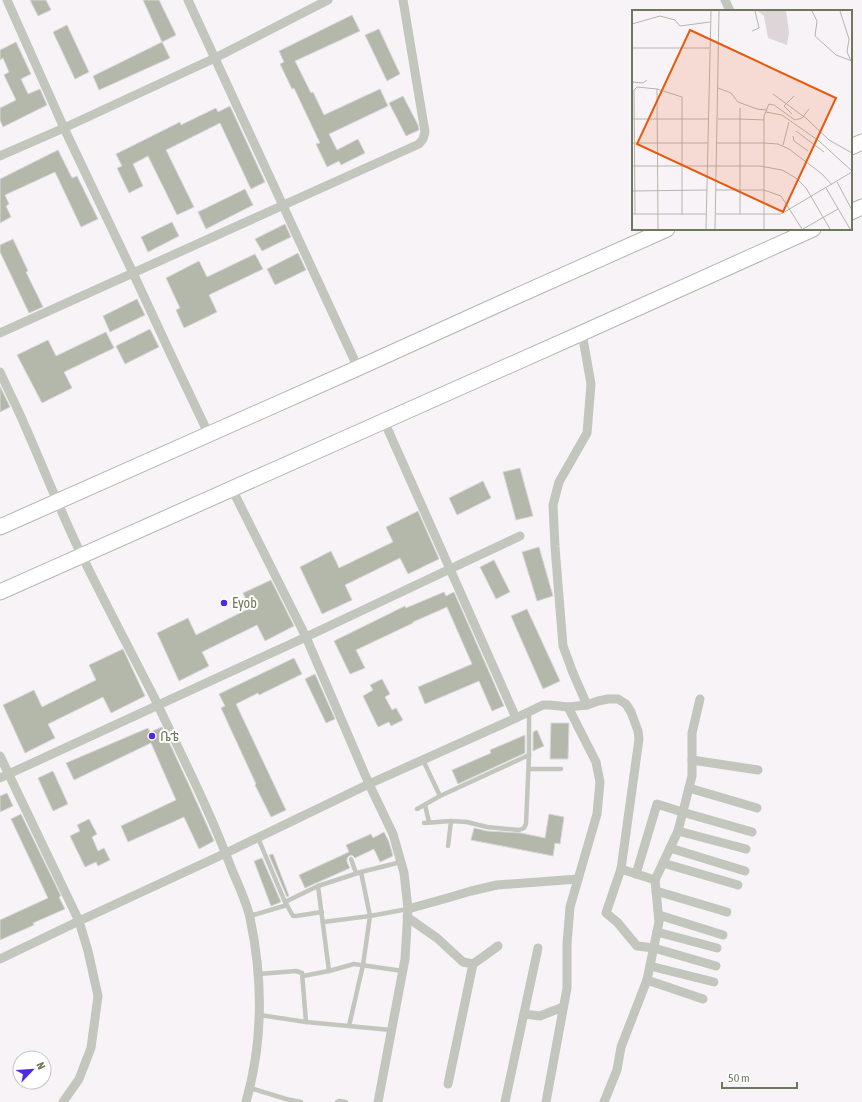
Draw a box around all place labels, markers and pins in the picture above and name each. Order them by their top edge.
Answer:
place label: Eyob [232,595,257,611]
marker: Eyob [219,598,229,608]
place label: ቤቴ [160,728,179,744]
marker: ቤቴ [147,731,157,741]

